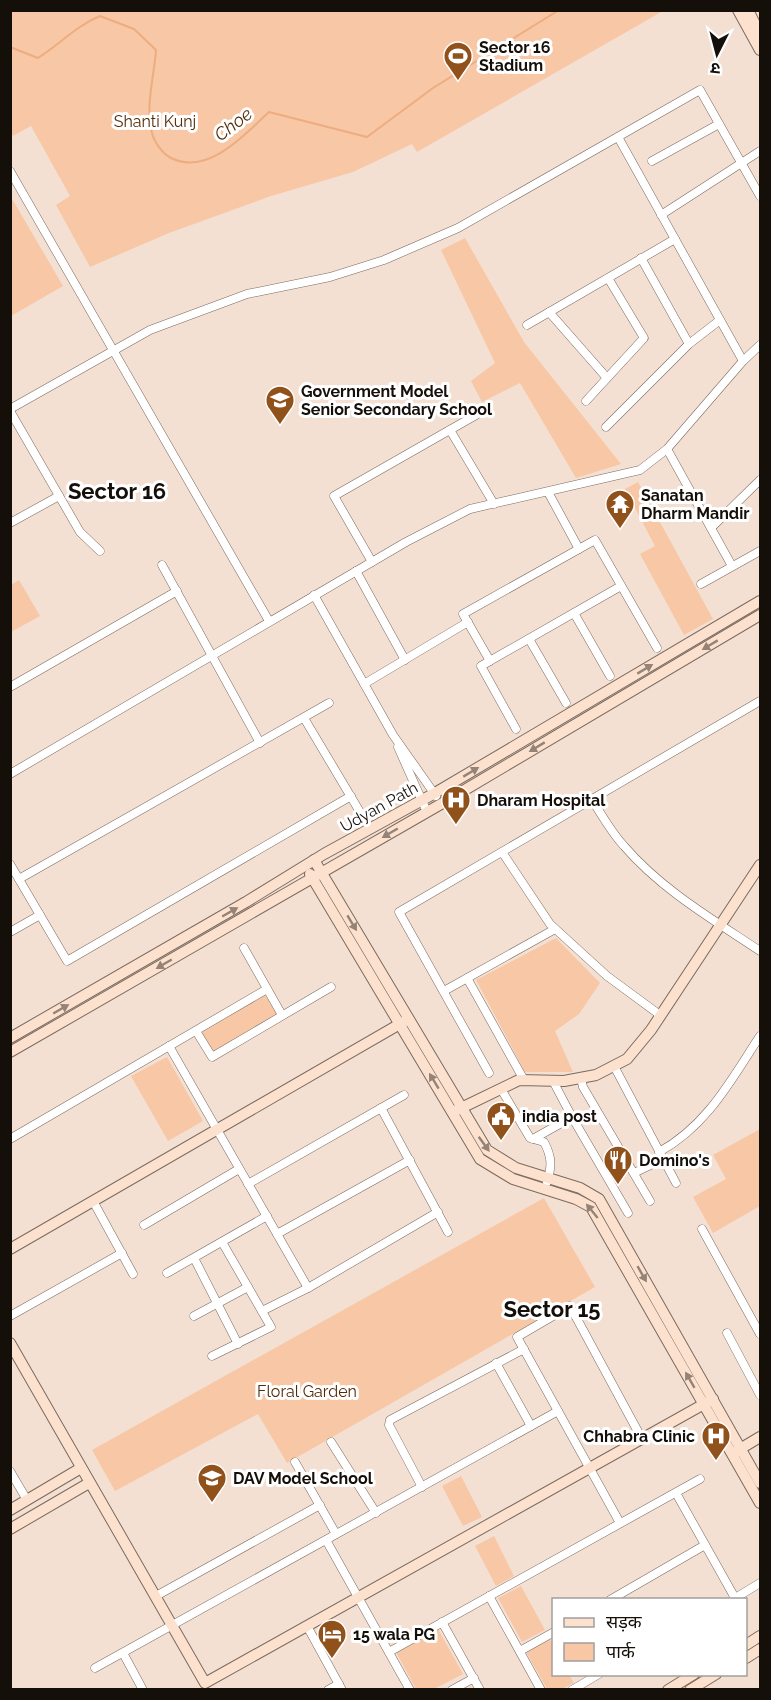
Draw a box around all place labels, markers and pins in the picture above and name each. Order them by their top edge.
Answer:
place label: Sector 16 Stadium [479,38,551,75]
sports icon: Sector 16 Stadium [442,40,474,82]
place label: Government Model Senior Secondary School [301,382,493,419]
school or university icon: Government Model Senior Secondary School [264,384,296,426]
place label: Sanatan Dharm Mandir [641,486,749,523]
temple icon: Sanatan Dharm Mandir [604,488,636,530]
hospital icon: Dharam Hospital [440,784,472,826]
place label: Dharam Hospital [477,791,606,810]
public building icon: india post [485,1100,517,1142]
place label: india post [522,1107,597,1126]
restaurant icon: Domino's [602,1144,634,1186]
place label: Domino's [639,1151,710,1170]
hospital icon: Chhabra Clinic [700,1420,732,1462]
place label: Chhabra Clinic [583,1427,695,1446]
school or university icon: DAV Model School [196,1462,228,1504]
place label: DAV Model School [233,1469,374,1488]
hotel icon: 15 wala PG [316,1618,348,1660]
place label: 15 wala PG [353,1625,435,1644]

